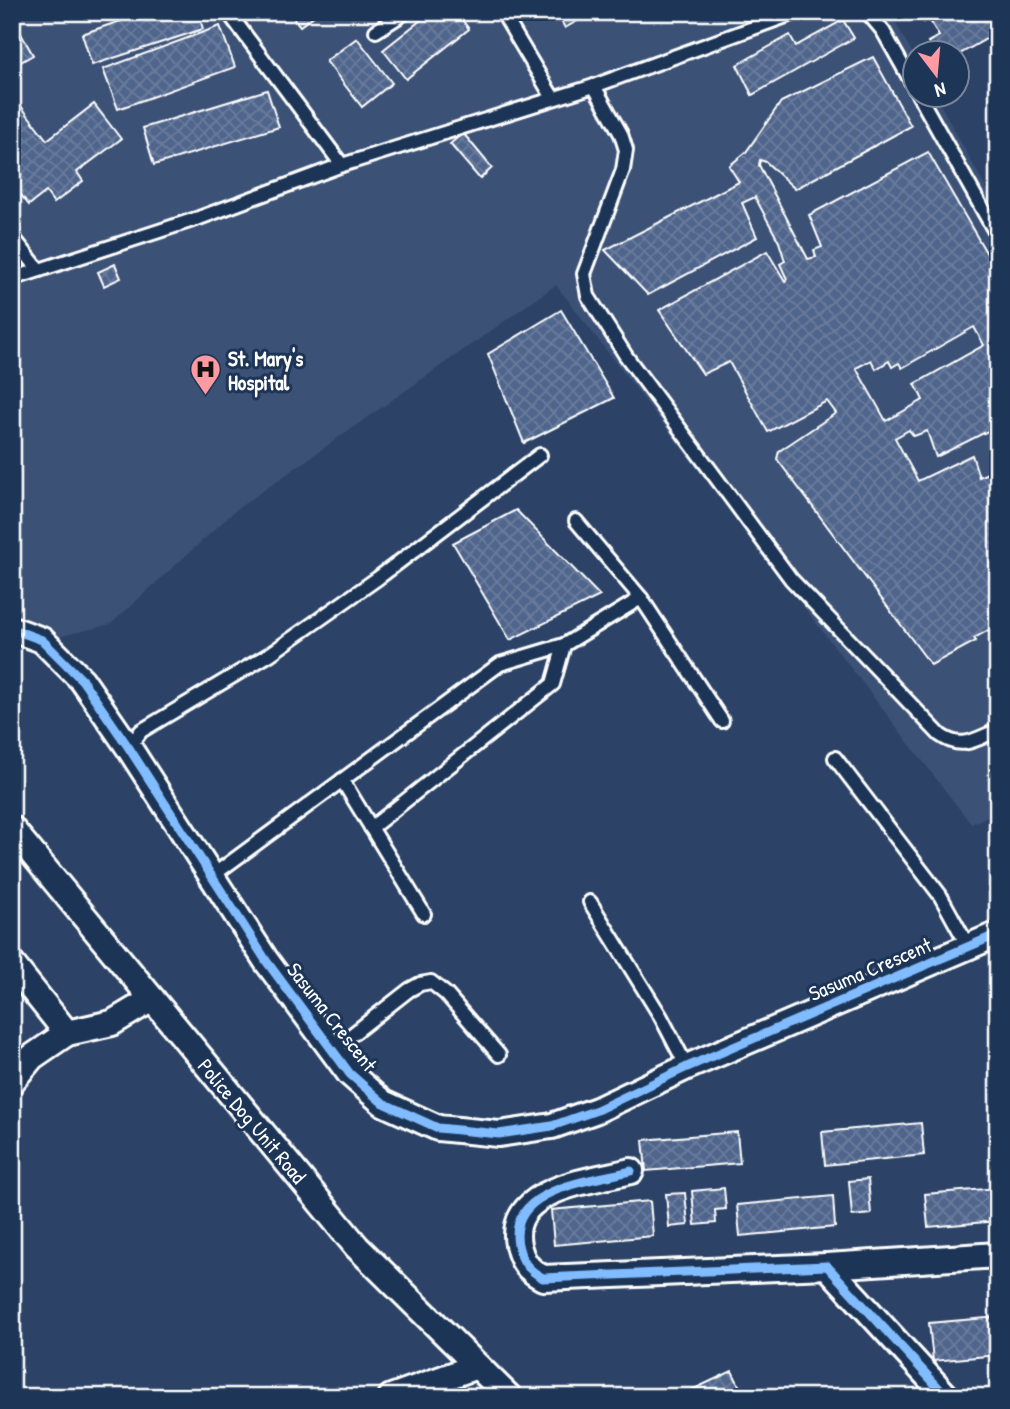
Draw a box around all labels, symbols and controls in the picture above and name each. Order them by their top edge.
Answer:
north arrow [902,38,972,108]
text: N [932,76,949,104]
place label: St. Mary's Hospital [228,344,303,398]
hospital icon: St. Mary's Hospital [188,353,222,397]
street label: Sasuma Crescent [804,930,937,1008]
street label: Sasuma Crescent [280,956,384,1078]
street label: Police Dog Unit Road [191,1052,313,1190]

